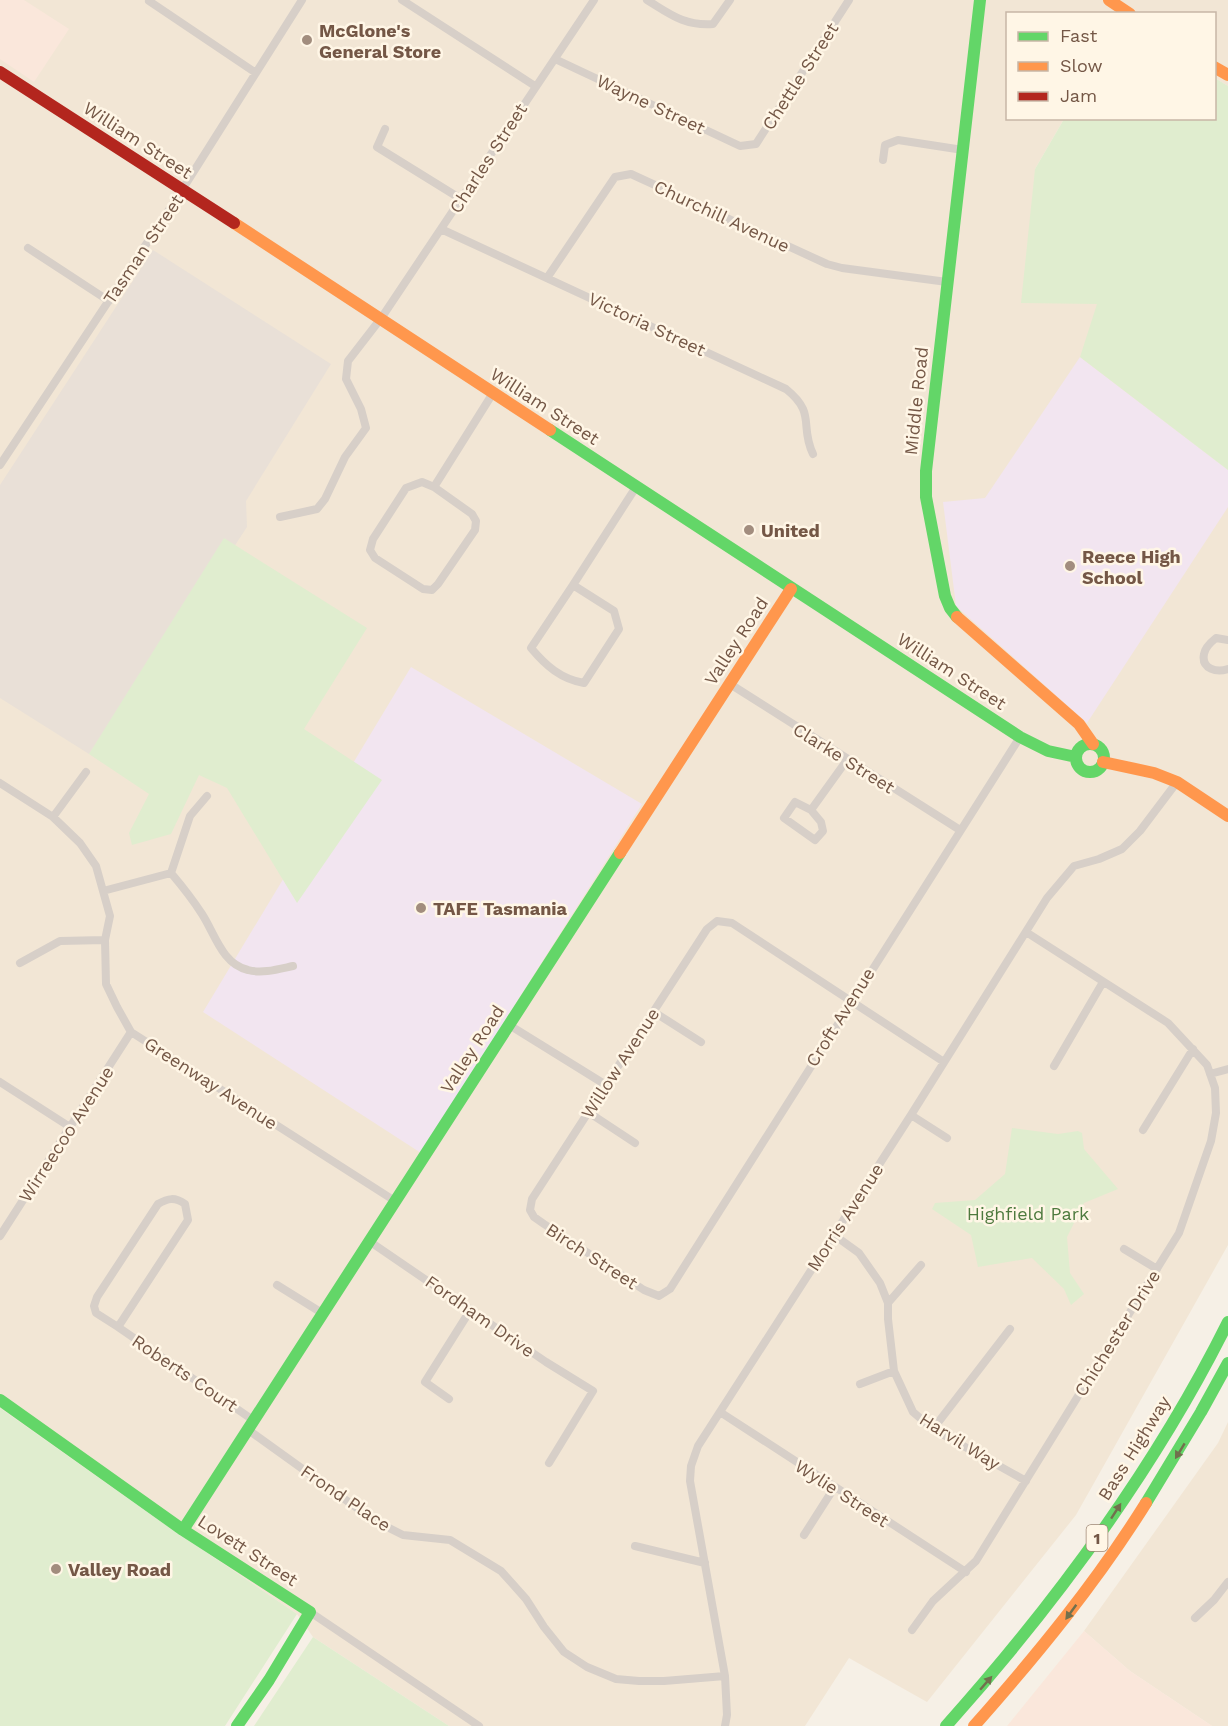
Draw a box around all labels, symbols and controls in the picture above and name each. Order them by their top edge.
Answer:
legend [1006,12,1216,120]
street label: Chettle Street [757,18,843,134]
place label: McGlone's General Store [319,20,441,62]
text: Fast [1060,25,1098,46]
marker: McGlone's General Store [300,33,314,47]
text: Slow [1060,55,1103,76]
street label: Wayne Street [593,70,709,139]
text: Jam [1060,85,1097,106]
street label: William Street [80,97,197,183]
street label: Charles Street [445,99,532,217]
street label: Churchill Avenue [651,175,793,257]
street label: Tasman Street [99,190,188,308]
street label: Victoria Street [585,288,709,361]
street label: Middle Road [900,346,932,456]
street label: William Street [487,363,604,449]
place label: United [761,520,820,541]
marker: United [742,523,756,537]
place label: Reece High School [1082,546,1181,588]
marker: Reece High School [1063,559,1077,573]
street label: Valley Road [700,593,772,689]
street label: William Street [894,628,1011,714]
street label: Clarke Street [789,718,899,798]
place label: TAFE Tasmania [433,898,568,919]
marker: TAFE Tasmania [414,901,428,915]
street label: Croft Avenue [801,964,879,1070]
street label: Valley Road [436,1001,508,1097]
street label: Willow Avenue [577,1004,663,1122]
street label: Greenway Avenue [141,1032,281,1134]
street label: Wirreecoo Avenue [14,1062,118,1206]
street label: Morris Avenue [802,1159,888,1275]
park label: Highfield Park [967,1203,1089,1224]
street label: Birch Street [542,1219,642,1294]
street label: Chichester Drive [1070,1266,1164,1400]
street label: Fordham Drive [421,1271,539,1361]
street label: Roberts Court [128,1330,242,1416]
street label: Bass Highway [1093,1391,1175,1504]
street label: Harvil Way [916,1408,1005,1474]
one-way arrow [1174,1443,1185,1459]
street label: Wylie Street [791,1455,893,1531]
street label: Frond Place [297,1460,395,1536]
one-way arrow [1111,1503,1122,1519]
street label: Lovett Street [194,1510,302,1590]
road number: 1 [1086,1525,1108,1551]
place label: Valley Road [68,1559,171,1580]
marker: Valley Road [49,1562,63,1576]
one-way arrow [1065,1605,1077,1620]
one-way arrow [979,1676,992,1691]

